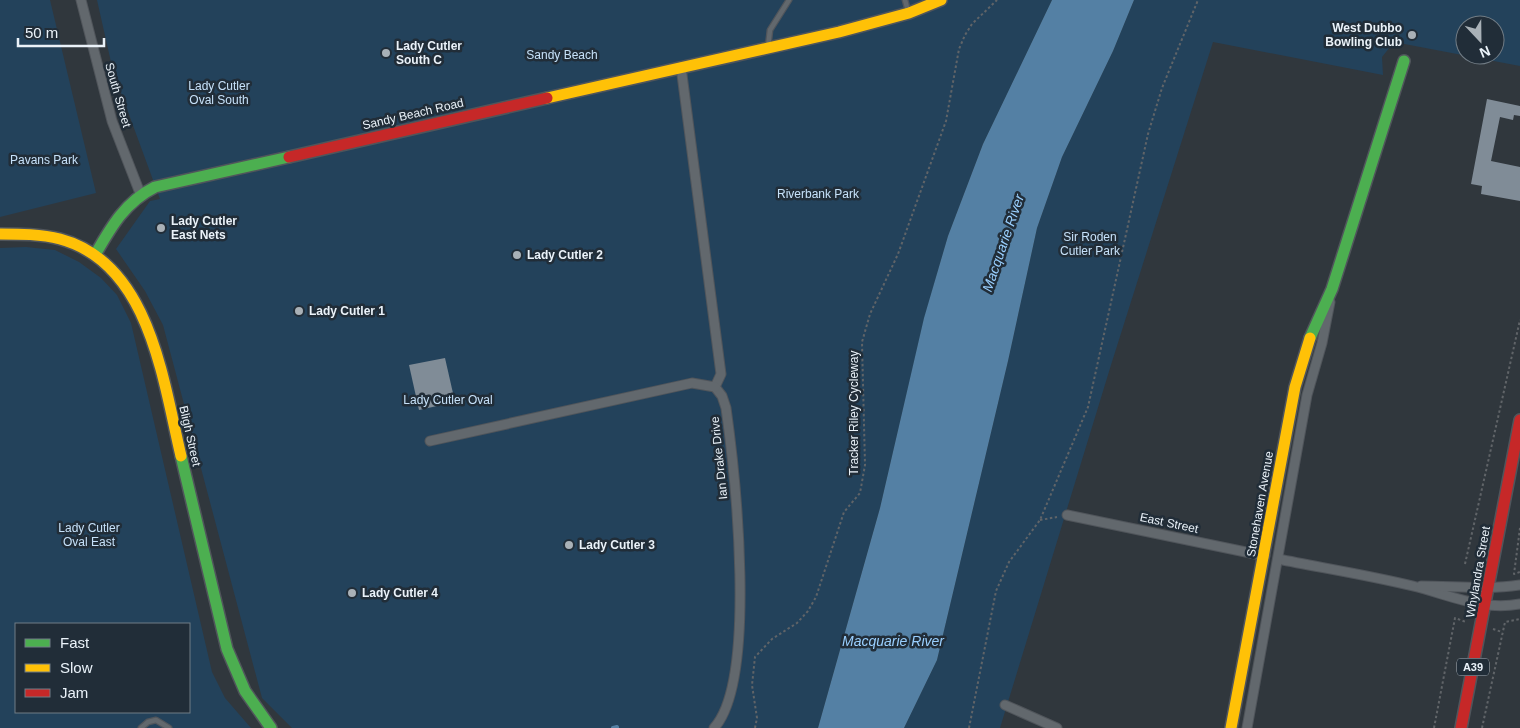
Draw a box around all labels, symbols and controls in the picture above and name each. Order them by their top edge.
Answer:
scale bar [18,15,104,47]
north arrow [1455,15,1505,65]
place label: West Dubbo Bowling Club [1325,21,1402,49]
text: 50 m [25,24,58,41]
marker: West Dubbo Bowling Club [1406,29,1418,41]
place label: Lady Cutler South C [396,39,462,67]
text: N [1477,43,1493,61]
marker: Lady Cutler South C [380,47,392,59]
park label: Sandy Beach [526,48,598,62]
street label: South Street [102,61,134,130]
park label: Lady Cutler Oval South [188,79,250,107]
street label: Sandy Beach Road [361,96,465,132]
park label: Pavans Park [10,153,79,167]
park label: Riverbank Park [777,187,860,201]
water label: Macquarie River [979,191,1028,294]
place label: Lady Cutler East Nets [171,214,237,242]
marker: Lady Cutler East Nets [155,222,167,234]
park label: Sir Roden Cutler Park [1060,230,1121,258]
place label: Lady Cutler 2 [527,248,603,262]
marker: Lady Cutler 2 [511,249,523,261]
place label: Lady Cutler 1 [309,304,385,318]
marker: Lady Cutler 1 [293,305,305,317]
street label: Tracker Riley Cycleway [847,351,861,475]
park label: Lady Cutler Oval [403,393,493,407]
street label: Bligh Street [176,404,204,468]
street label: Ian Drake Drive [708,415,730,500]
street label: Stonehaven Avenue [1244,450,1276,558]
street label: East Street [1139,510,1200,536]
park label: Lady Cutler Oval East [58,521,120,549]
street label: Whylandra Street [1463,524,1493,619]
place label: Lady Cutler 3 [579,538,655,552]
marker: Lady Cutler 3 [563,539,575,551]
place label: Lady Cutler 4 [362,586,438,600]
marker: Lady Cutler 4 [346,587,358,599]
legend [15,623,190,713]
water label: Macquarie River [842,633,945,649]
text: Fast [60,634,90,651]
text: Slow [60,659,93,676]
road number: A39 [1457,659,1489,676]
text: Jam [60,684,88,701]

